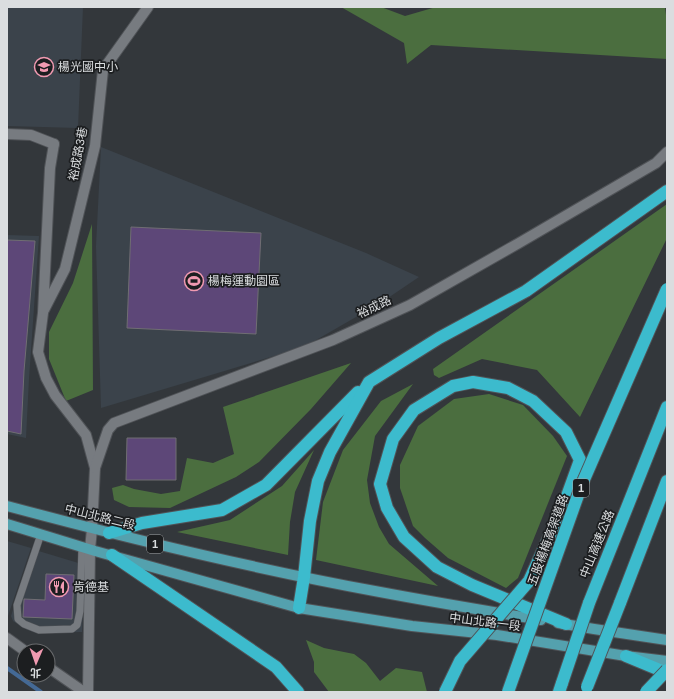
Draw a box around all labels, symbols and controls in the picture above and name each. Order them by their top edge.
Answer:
school or university icon: 楊光國中小 [33,56,55,78]
place label: 楊光國中小 [58,60,118,74]
street label: 裕成路3巷 [66,126,90,182]
sports icon: 楊梅運動園區 [183,270,205,292]
place label: 楊梅運動園區 [208,274,280,288]
street label: 裕成路 [355,293,393,321]
road number: 1 [573,479,589,497]
street label: 五股楊梅高架道路 [525,492,571,588]
street label: 中山北路二段 [63,501,137,533]
street label: 中山高速公路 [577,508,617,580]
road number: 1 [147,535,163,553]
restaurant icon: 肯德基 [48,576,70,598]
place label: 肯德基 [73,580,109,594]
street label: 中山北路一段 [448,611,522,633]
north arrow [16,643,56,683]
text: 北 [30,667,41,679]

